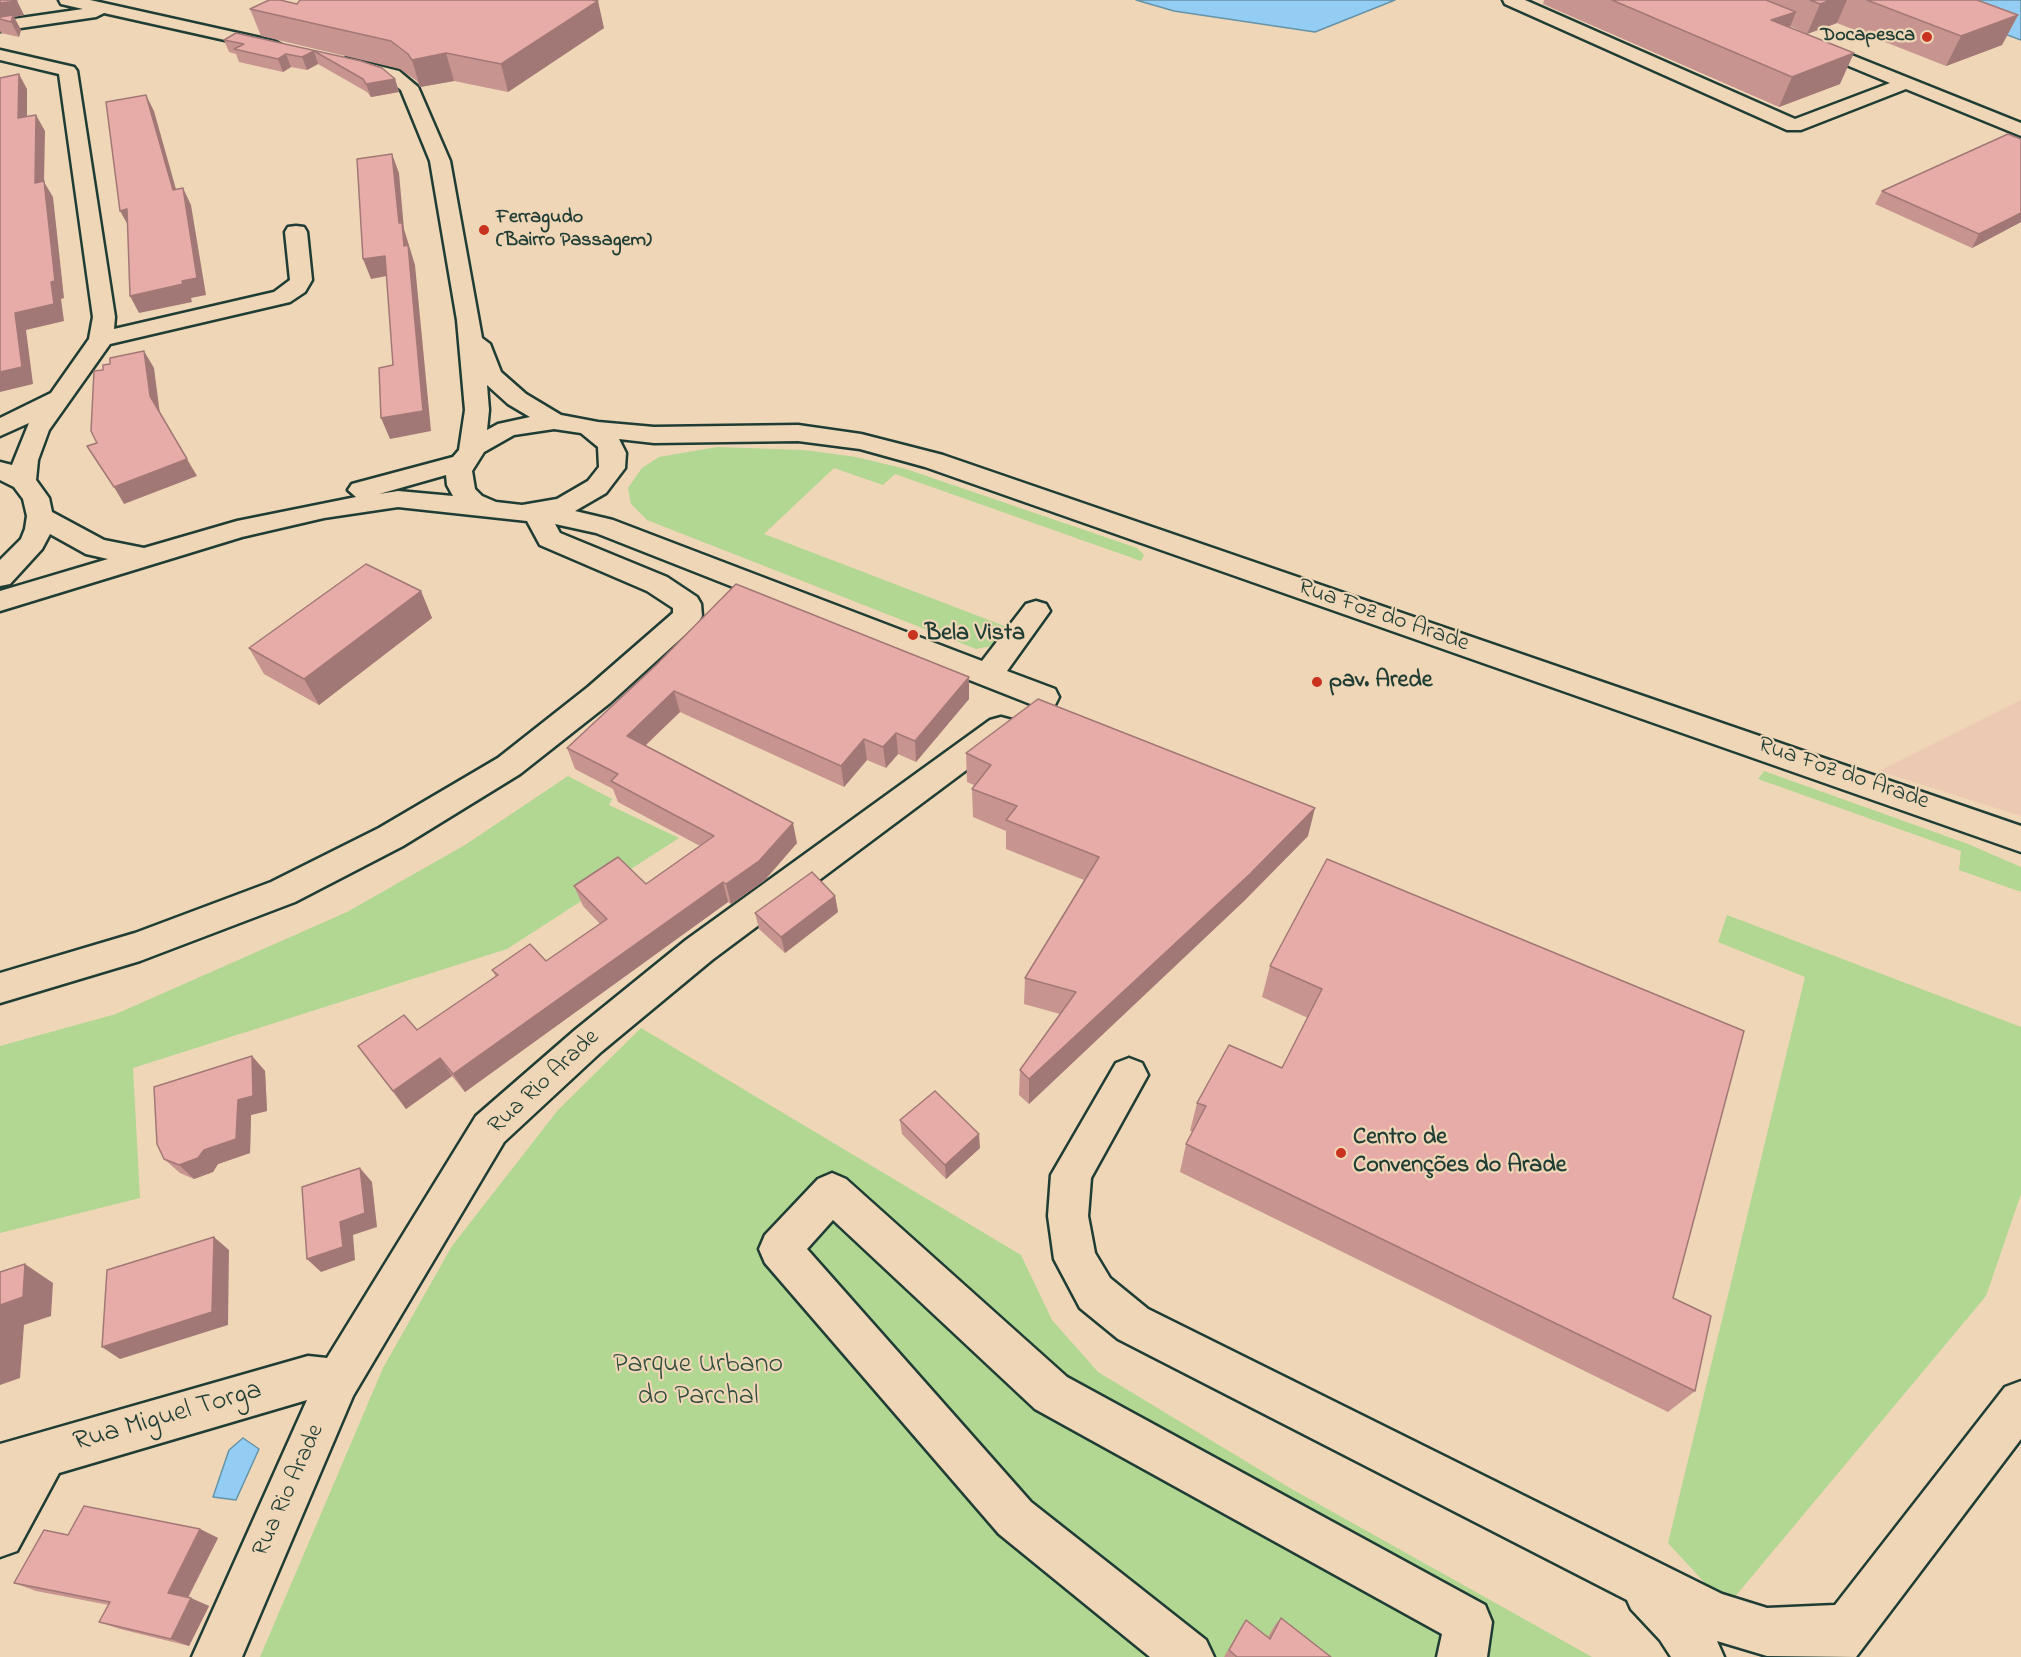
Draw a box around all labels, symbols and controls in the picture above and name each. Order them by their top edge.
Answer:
place label: Docapesca [1821,25,1915,49]
marker: Docapesca [1920,30,1934,44]
place label: Ferragudo (Bairro Passagem) [496,207,652,254]
marker: Ferragudo (Bairro Passagem) [477,223,491,237]
street label: Rua Foz do Arade [1294,574,1472,660]
place label: Bela Vista [925,621,1025,649]
marker: Bela Vista [906,628,920,642]
place label: pav. Arede [1329,668,1432,696]
marker: pav. Arede [1310,675,1324,689]
street label: Rua Foz do Arade [1754,732,1932,818]
street label: Rua Rio Arade [483,1024,607,1142]
place label: Centro de Convenções do Arade [1353,1125,1567,1181]
marker: Centro de Convenções do Arade [1334,1146,1348,1160]
park label: Parque Urbano do Parchal [613,1349,783,1415]
street label: Rua Miguel Torga [70,1375,266,1461]
street label: Rua Rio Arade [248,1421,332,1561]

